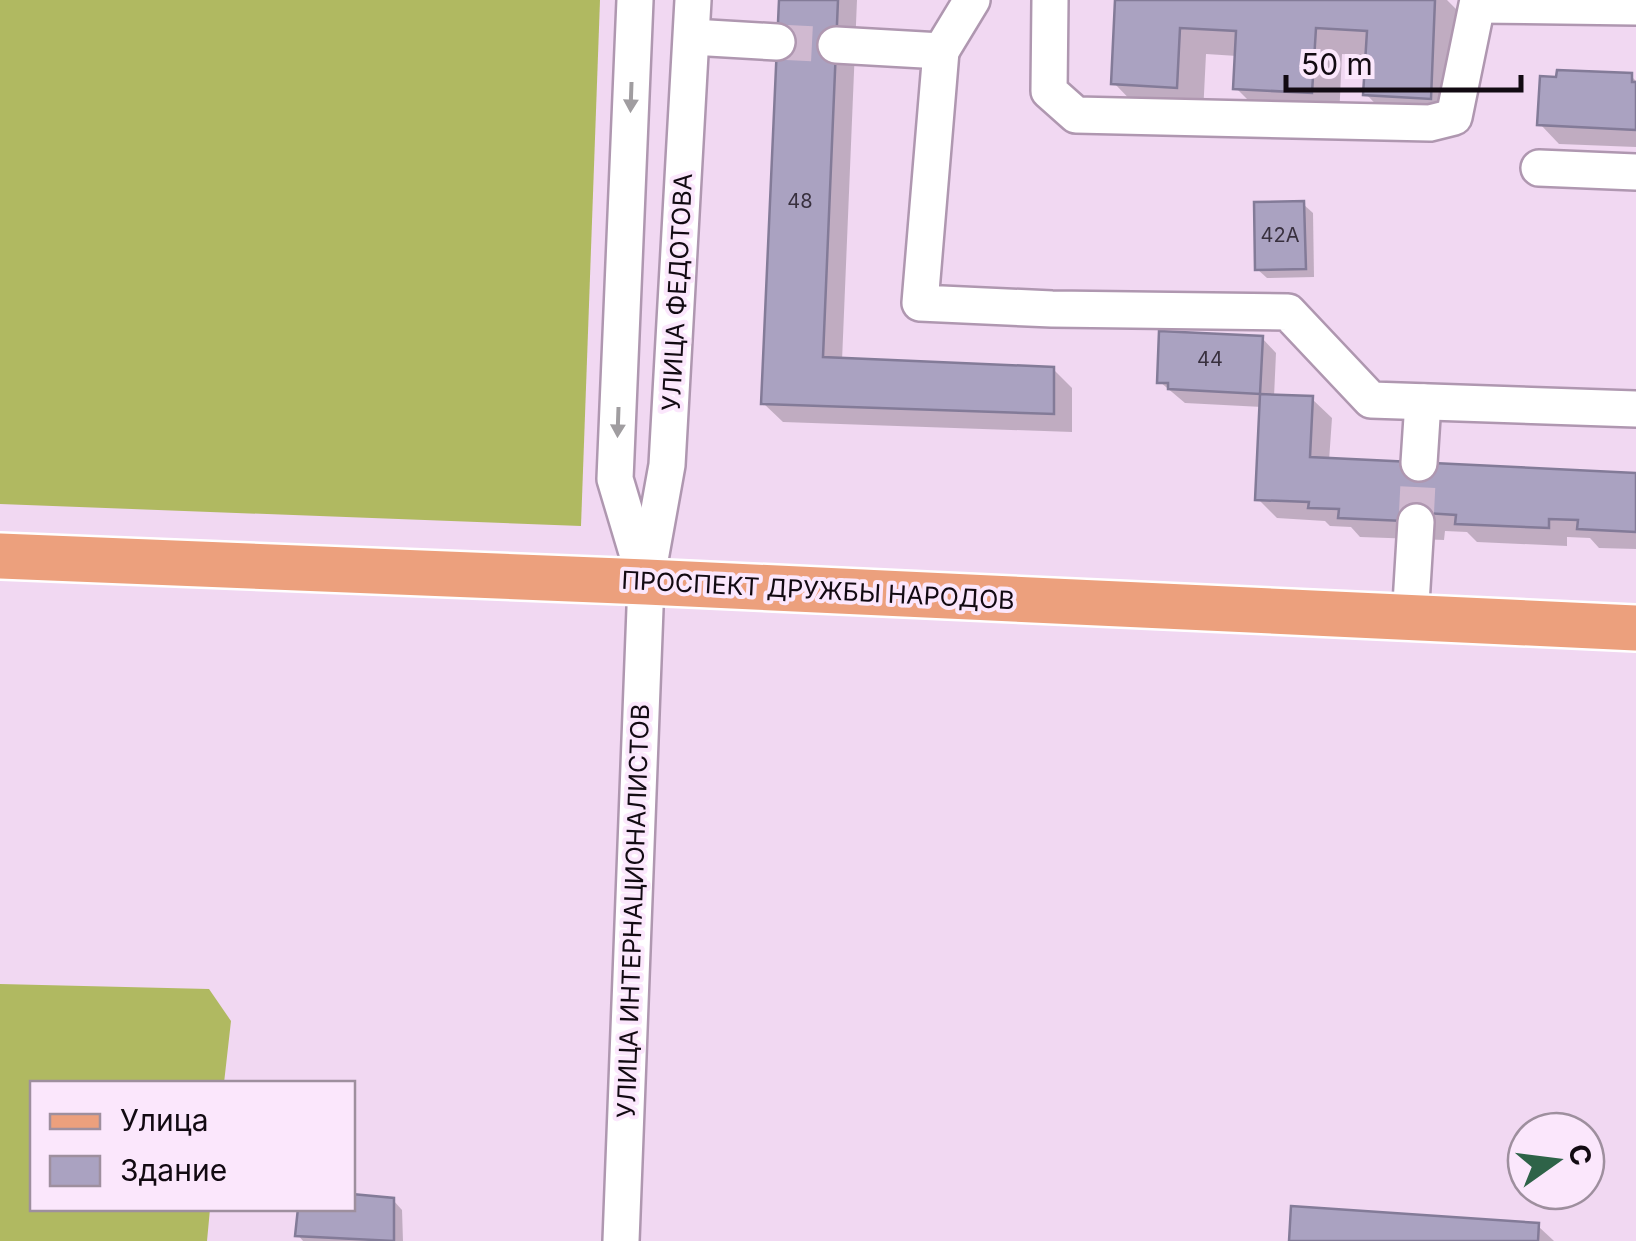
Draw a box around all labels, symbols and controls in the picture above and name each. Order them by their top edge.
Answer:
scale bar [1286,30,1521,92]
text: 50 m [1301,46,1373,82]
one-way arrow [623,82,639,114]
street label: УЛИЦА ФЕДОТОВА [656,172,698,412]
house number: 48 [787,189,813,213]
house number: 42А [1261,223,1300,247]
house number: 44 [1197,347,1223,371]
one-way arrow [609,407,625,439]
street label: ПРОСПЕКТ ДРУЖБЫ НАРОДОВ [621,565,1015,615]
street label: УЛИЦА ИНТЕРНАЦИОНАЛИСТОВ [611,703,655,1119]
legend [30,1081,355,1211]
text: Улица [120,1102,209,1138]
north arrow [1506,1111,1606,1211]
text: С [1561,1141,1599,1169]
text: Здание [120,1152,227,1188]

